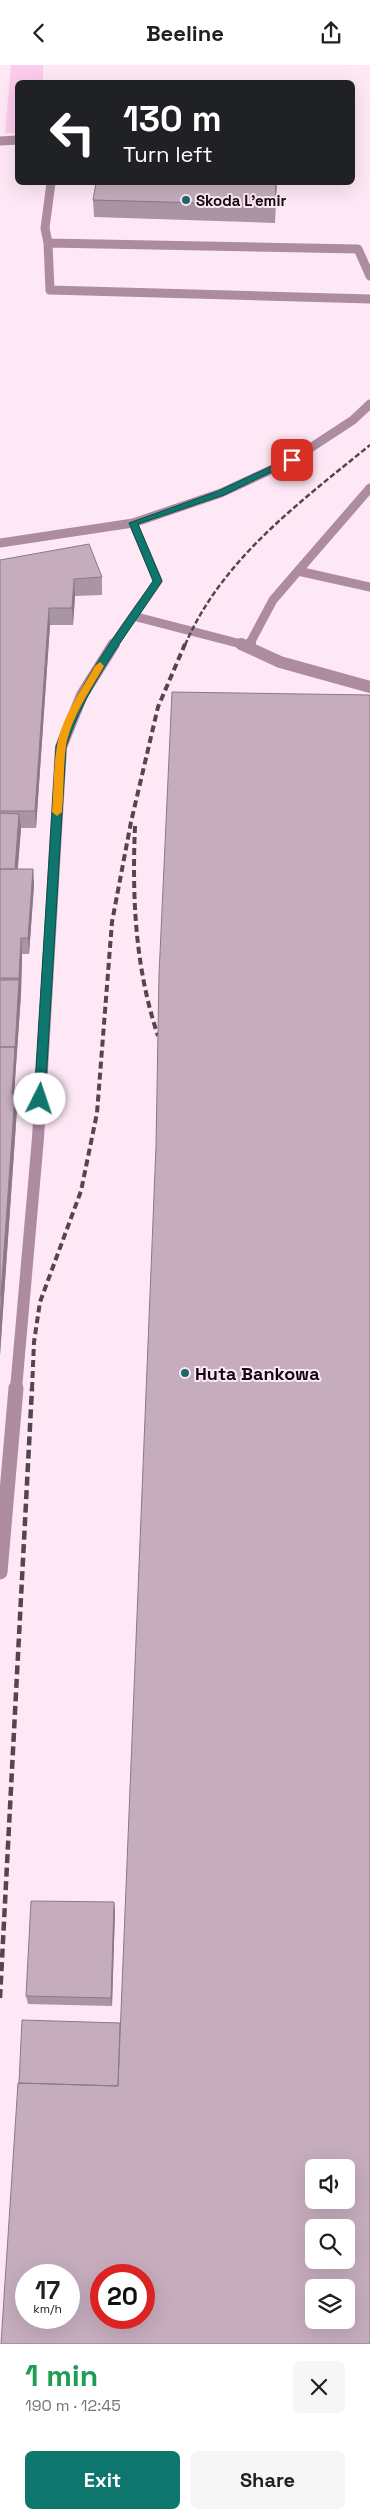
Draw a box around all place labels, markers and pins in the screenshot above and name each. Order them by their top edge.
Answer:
place label: Skoda L'emir [196,191,286,210]
marker: Skoda L'emir [180,194,192,206]
pin [271,439,313,481]
place label: Huta Bankowa [195,1362,320,1385]
marker: Huta Bankowa [179,1367,191,1379]

